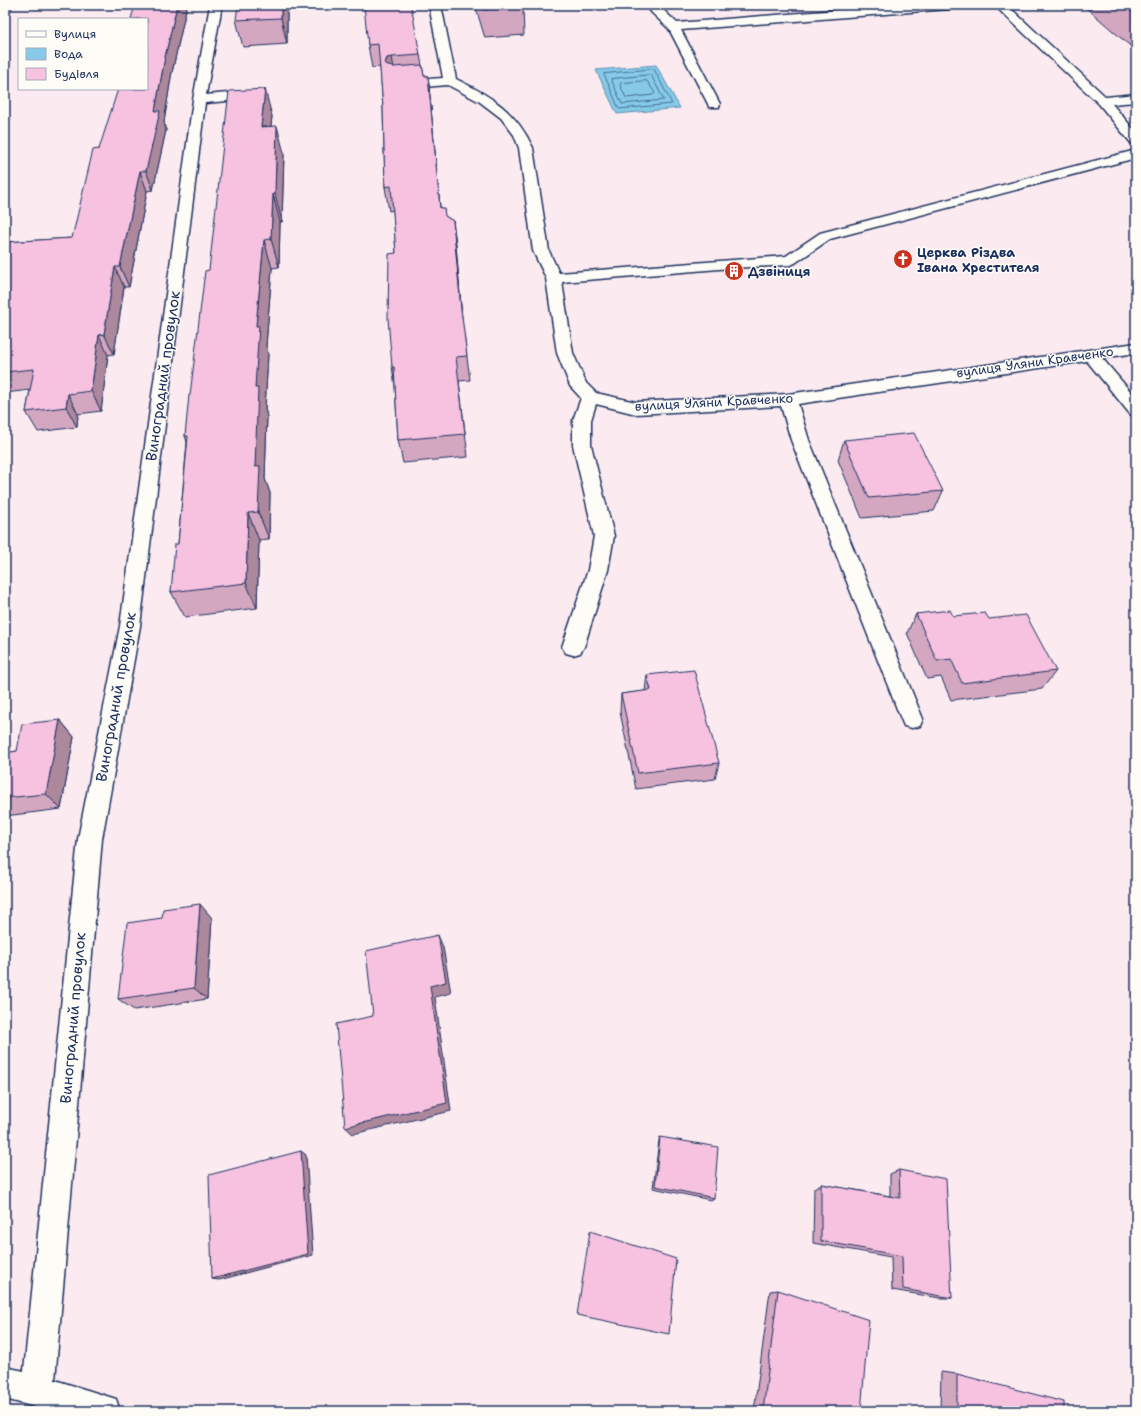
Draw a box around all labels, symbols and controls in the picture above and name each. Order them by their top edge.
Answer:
legend [18,18,148,90]
text: Вулиця [54,26,96,42]
text: Вода [54,46,83,62]
text: Будівля [54,66,99,82]
place label: Церква Різдва Івана Хрестителя [917,244,1040,276]
church icon: Церква Різдва Івана Хрестителя [892,248,914,270]
building icon: Дзвіниця [723,260,745,282]
place label: Дзвіниця [748,263,811,280]
street label: Виноградний провулок [141,290,185,462]
street label: вулиця Уляни Кравченко [955,343,1115,381]
street label: вулиця Уляни Кравченко [634,389,794,415]
street label: Виноградний провулок [91,611,141,783]
street label: Виноградний провулок [56,932,90,1104]

